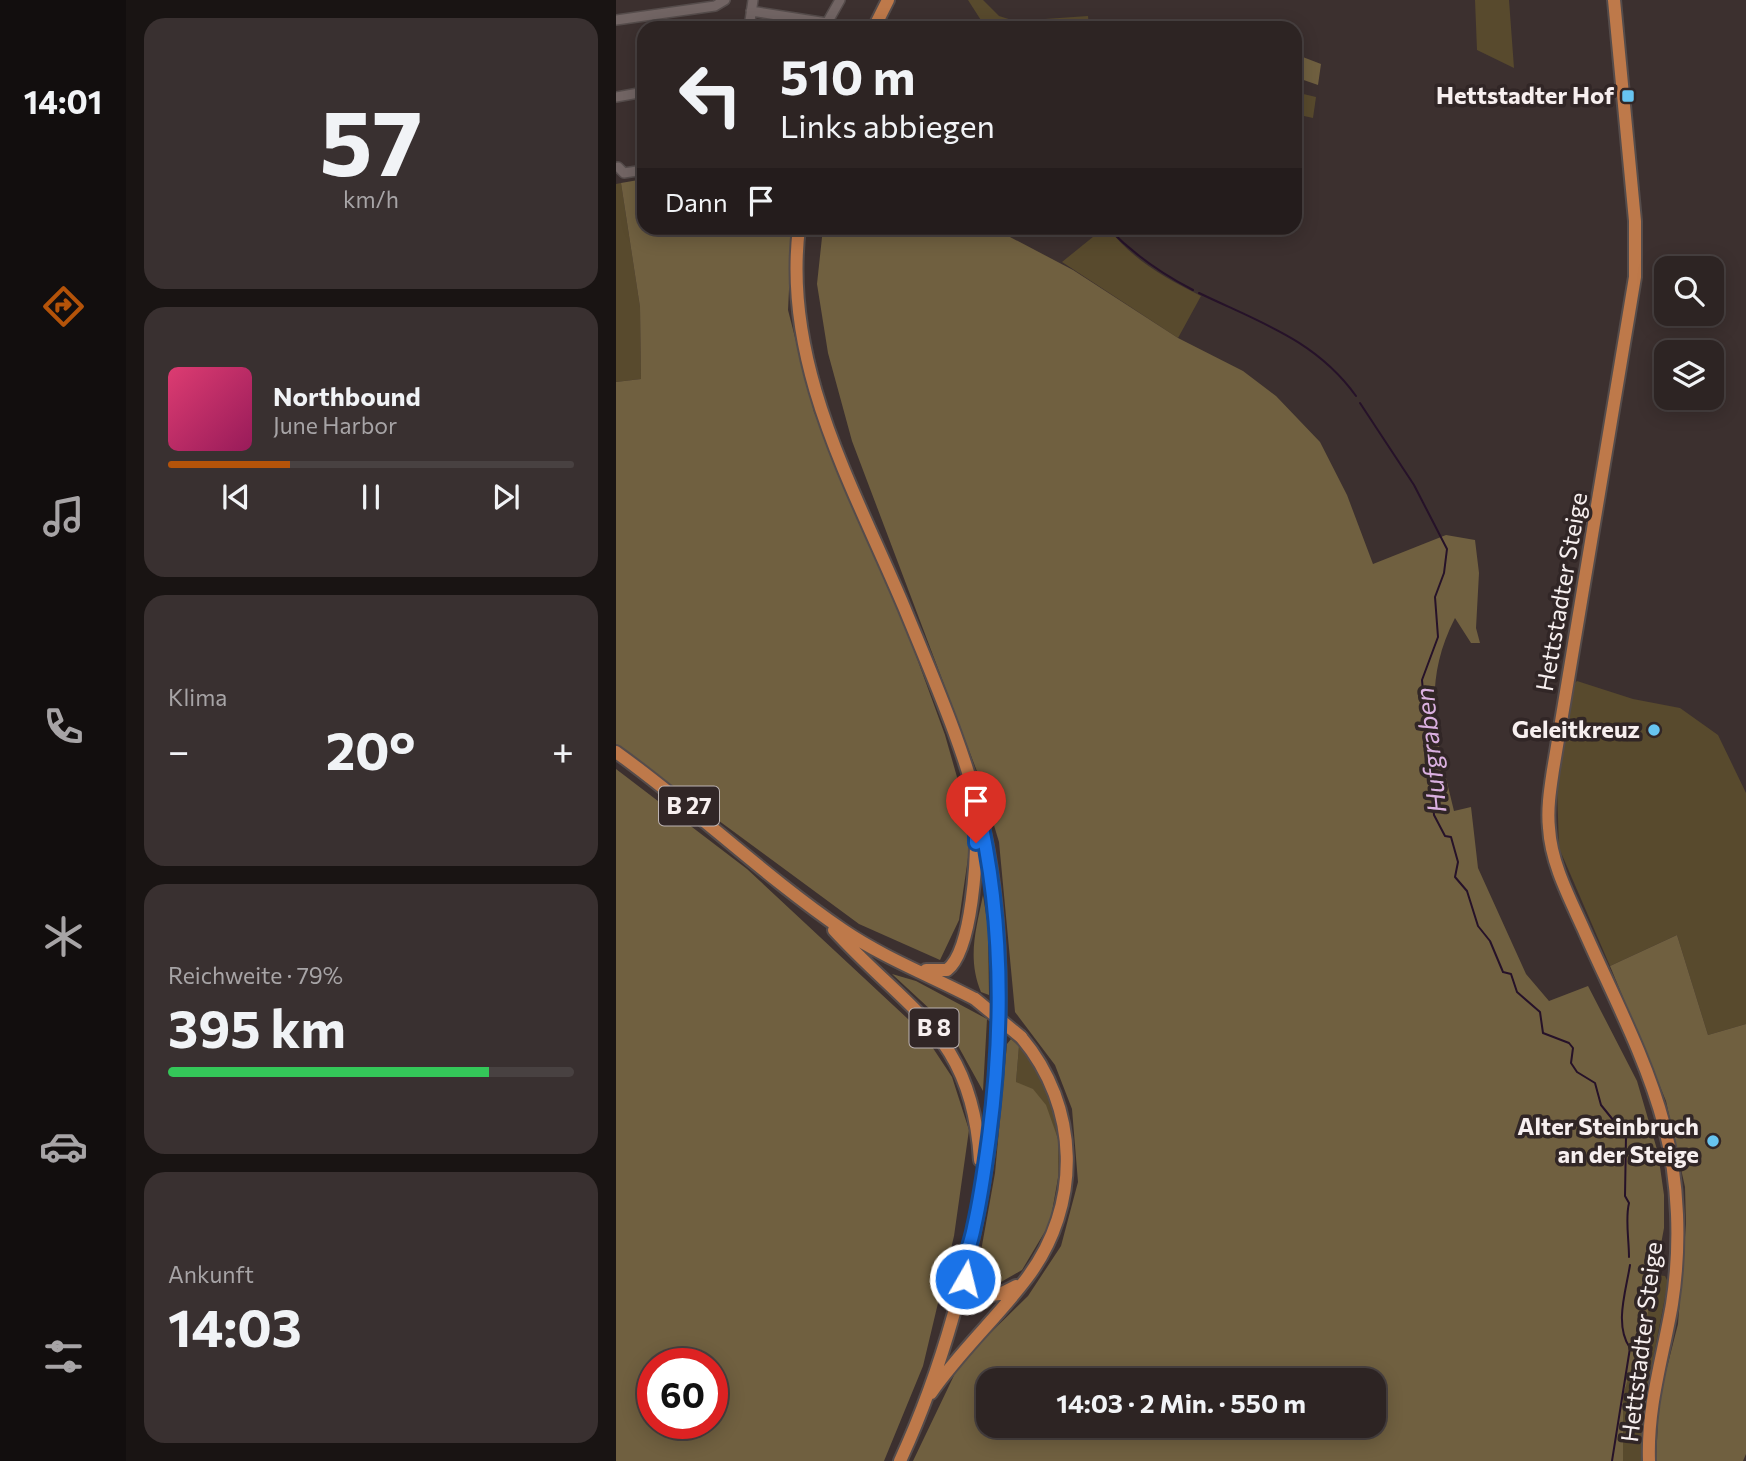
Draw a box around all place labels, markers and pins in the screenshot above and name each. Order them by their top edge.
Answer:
place label: Hettstadter Hof [1436,80,1614,109]
marker: Hettstadter Hof [1620,88,1636,104]
place label: Geleitkreuz [1512,714,1640,743]
marker: Geleitkreuz [1646,722,1662,738]
pin [946,771,1006,843]
place label: Alter Steinbruch an der Steige [1517,1111,1699,1168]
marker: Alter Steinbruch an der Steige [1705,1133,1721,1149]

